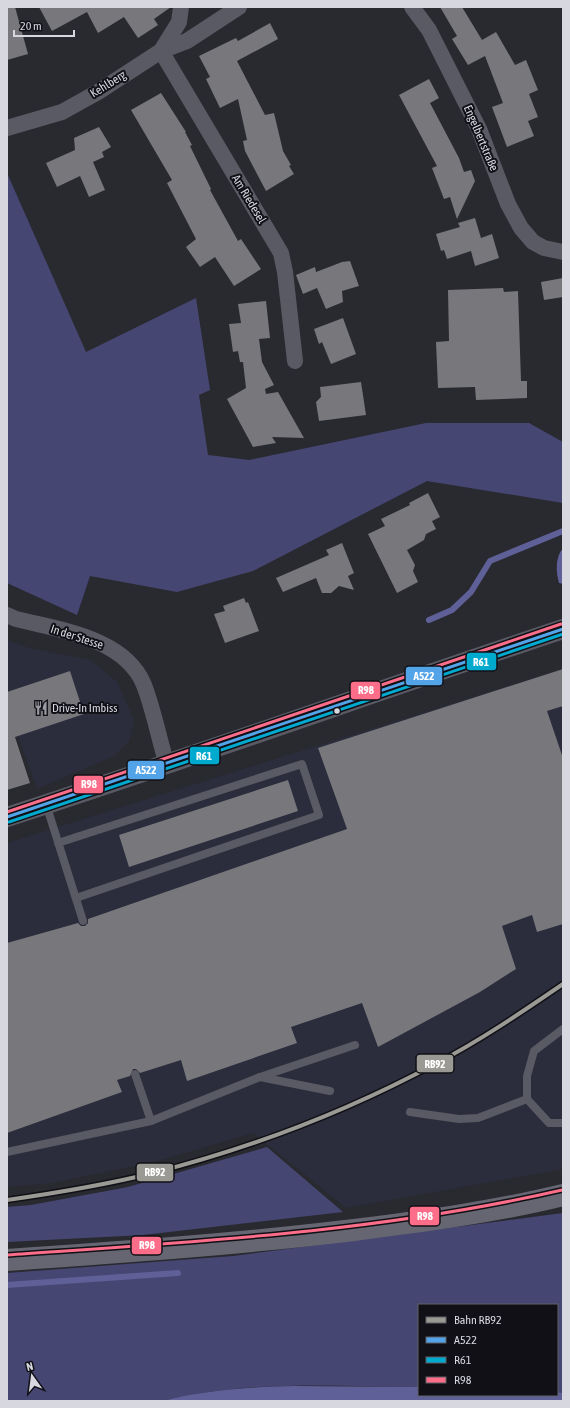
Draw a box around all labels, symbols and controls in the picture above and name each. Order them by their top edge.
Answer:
scale bar [14,12,74,38]
text: 20 m [20,19,42,33]
street label: Kehlberg [88,67,129,100]
street label: Engelbertstraße [461,103,501,173]
street label: Am Riedesel [229,172,269,227]
street label: In der Stesse [49,622,105,652]
line badge: R61 [466,652,497,671]
text: R61 [473,656,489,668]
line badge: A522 [405,666,443,686]
text: A522 [413,670,434,682]
line badge: R98 [350,681,381,700]
text: R98 [358,684,374,696]
restaurant icon: Drive-In Imbiss [33,700,49,716]
place label: Drive-In Imbiss [52,701,117,715]
unlabelled marker [332,706,342,716]
line badge: R61 [189,746,220,765]
text: R61 [196,750,212,762]
line badge: A522 [127,760,165,780]
text: A522 [135,764,156,776]
line badge: R98 [73,775,104,794]
text: R98 [81,778,97,790]
line badge: RB92 [416,1054,454,1073]
text: RB92 [424,1058,446,1070]
line badge: RB92 [136,1163,174,1182]
text: RB92 [144,1166,166,1178]
line badge: R98 [409,1206,440,1226]
text: R98 [417,1210,433,1222]
line badge: R98 [131,1236,162,1255]
text: R98 [139,1239,155,1251]
legend [418,1304,558,1396]
text: Bahn RB92 [454,1313,502,1327]
text: A522 [454,1333,477,1347]
text: R61 [454,1353,472,1367]
north arrow [12,1356,52,1396]
text: N [25,1360,34,1373]
text: R98 [454,1373,472,1387]

